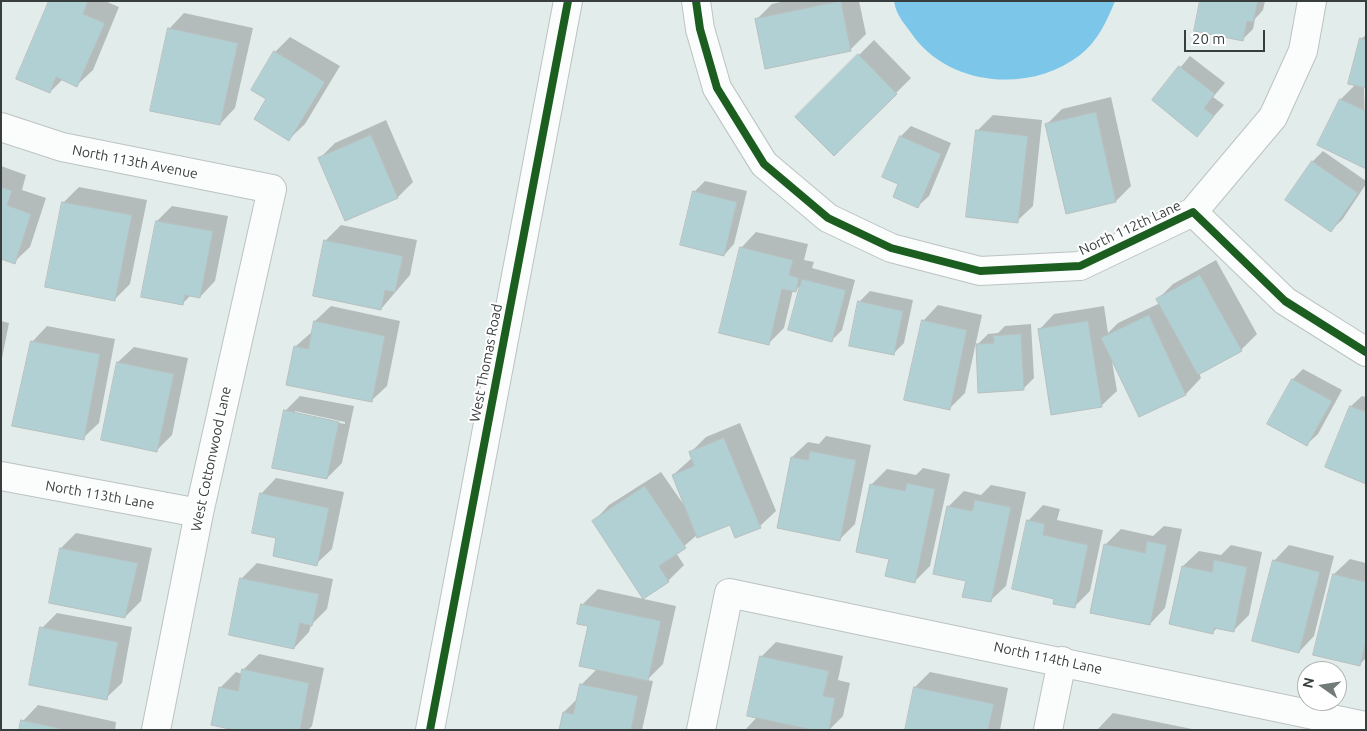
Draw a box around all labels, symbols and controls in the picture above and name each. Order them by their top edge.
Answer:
scale bar [1187,20,1268,52]
text: 20 m [1192,30,1225,47]
street label: North 113th Avenue [71,142,199,182]
street label: North 112th Lane [1076,197,1184,259]
street label: West Thomas Road [466,302,506,424]
street label: West Cottonwood Lane [187,385,235,533]
street label: North 113th Lane [44,477,156,513]
street label: North 114th Lane [992,638,1104,678]
north arrow [1297,661,1347,711]
text: N [1299,676,1317,690]

